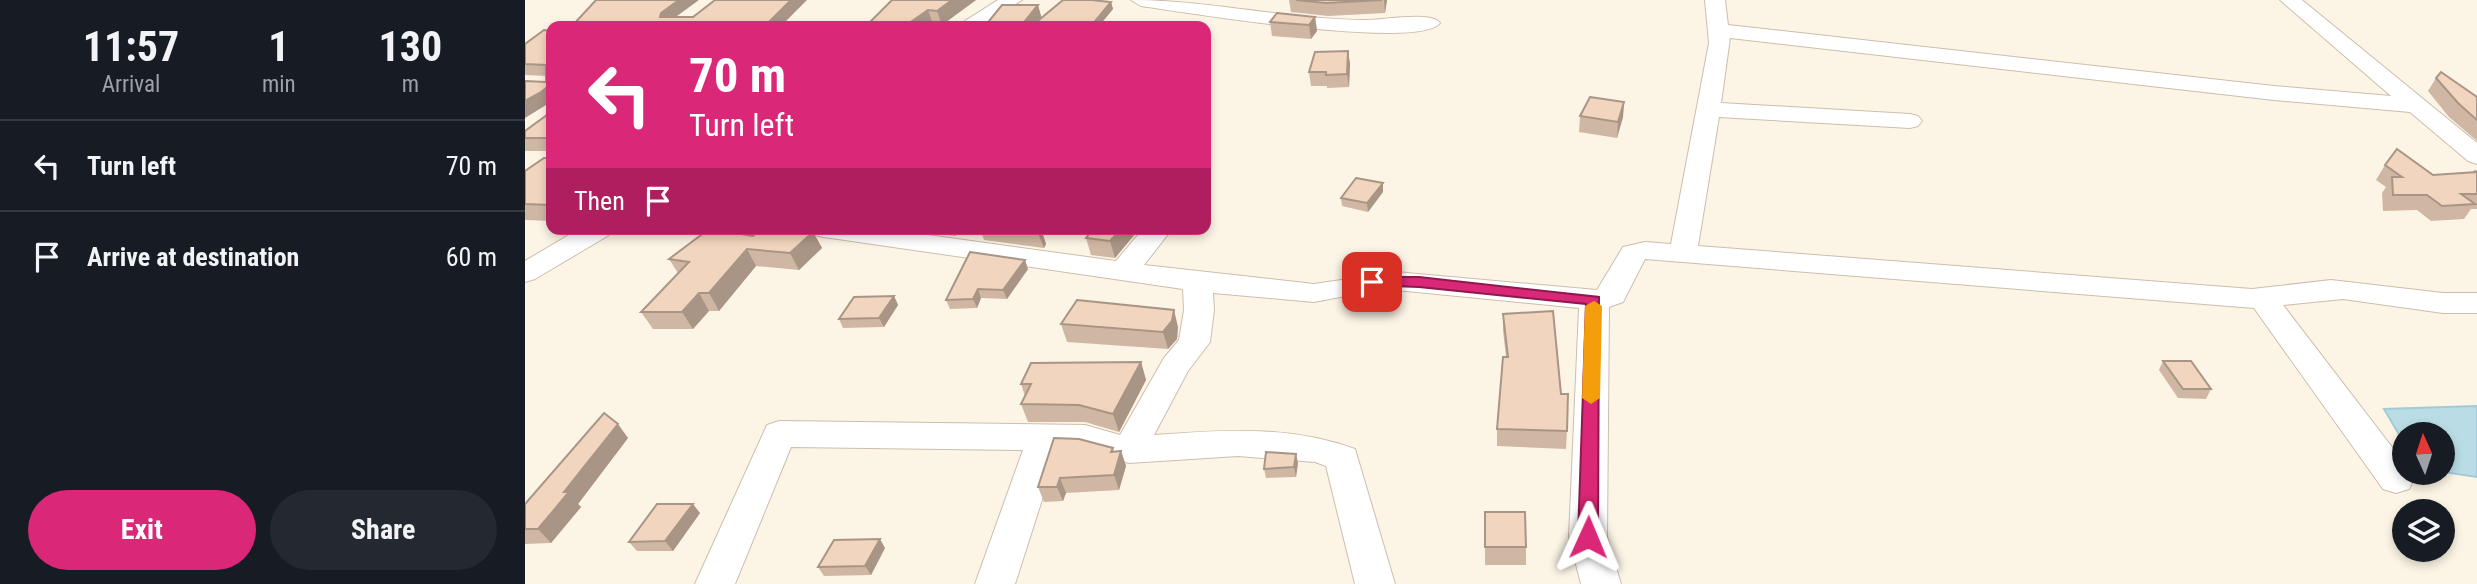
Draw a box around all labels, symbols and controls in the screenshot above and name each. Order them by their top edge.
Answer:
text: 11:57 [83,22,179,71]
text: 1 [268,22,289,71]
text: 130 [378,22,442,71]
text: 70 m [689,47,786,104]
icon: left [574,49,665,140]
text: Arrival [102,71,160,98]
text: min [262,71,296,98]
text: m [402,71,419,98]
text: Turn left [689,106,794,144]
icon: left [28,147,66,185]
text: Turn left [87,151,176,181]
text: 70 m [446,151,497,181]
icon: arrive [639,182,677,220]
text: Then [574,186,625,216]
icon: arrive [28,238,66,276]
text: Arrive at destination [87,242,299,272]
text: 60 m [446,242,497,272]
pin [1342,252,1402,312]
icon: arrive [1353,263,1391,301]
north arrow [2392,422,2455,485]
map controls [2392,422,2455,562]
button: Exit [28,490,256,570]
button: Share [270,490,497,570]
button: layers [2392,499,2455,562]
position arrow [1551,500,1625,574]

